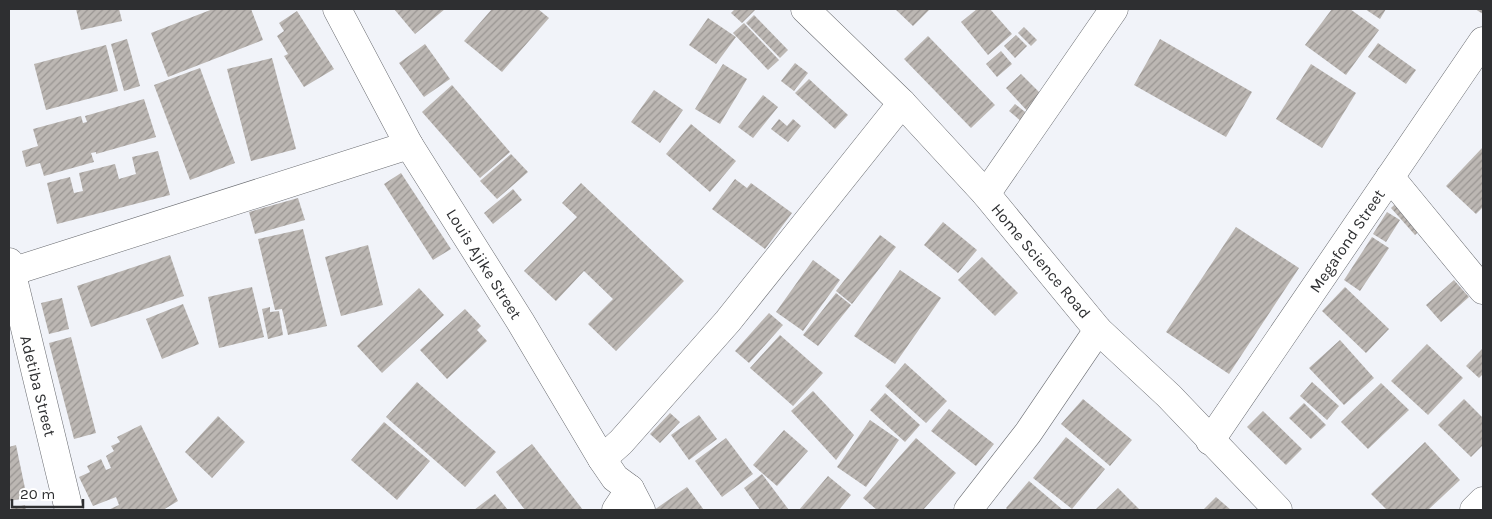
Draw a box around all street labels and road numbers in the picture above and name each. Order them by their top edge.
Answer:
street label: Megafond Street [1305,186,1389,296]
street label: Home Science Road [987,200,1095,322]
street label: Louis Ajike Street [442,205,526,323]
street label: Adetiba Street [16,333,60,439]

